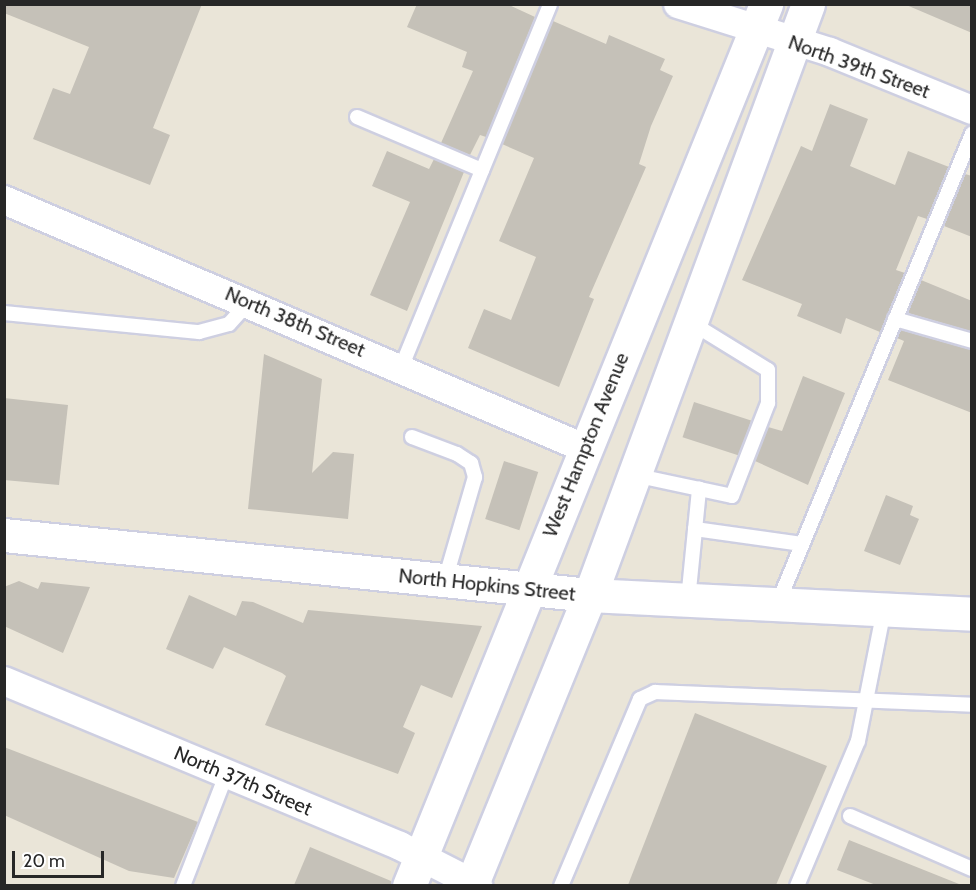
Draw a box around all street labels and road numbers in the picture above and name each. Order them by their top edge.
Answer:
street label: North 39th Street [785,30,933,104]
street label: North 38th Street [221,282,369,362]
street label: West Hampton Avenue [538,349,634,541]
street label: North Hopkins Street [397,564,577,606]
street label: North 37th Street [170,741,316,821]

